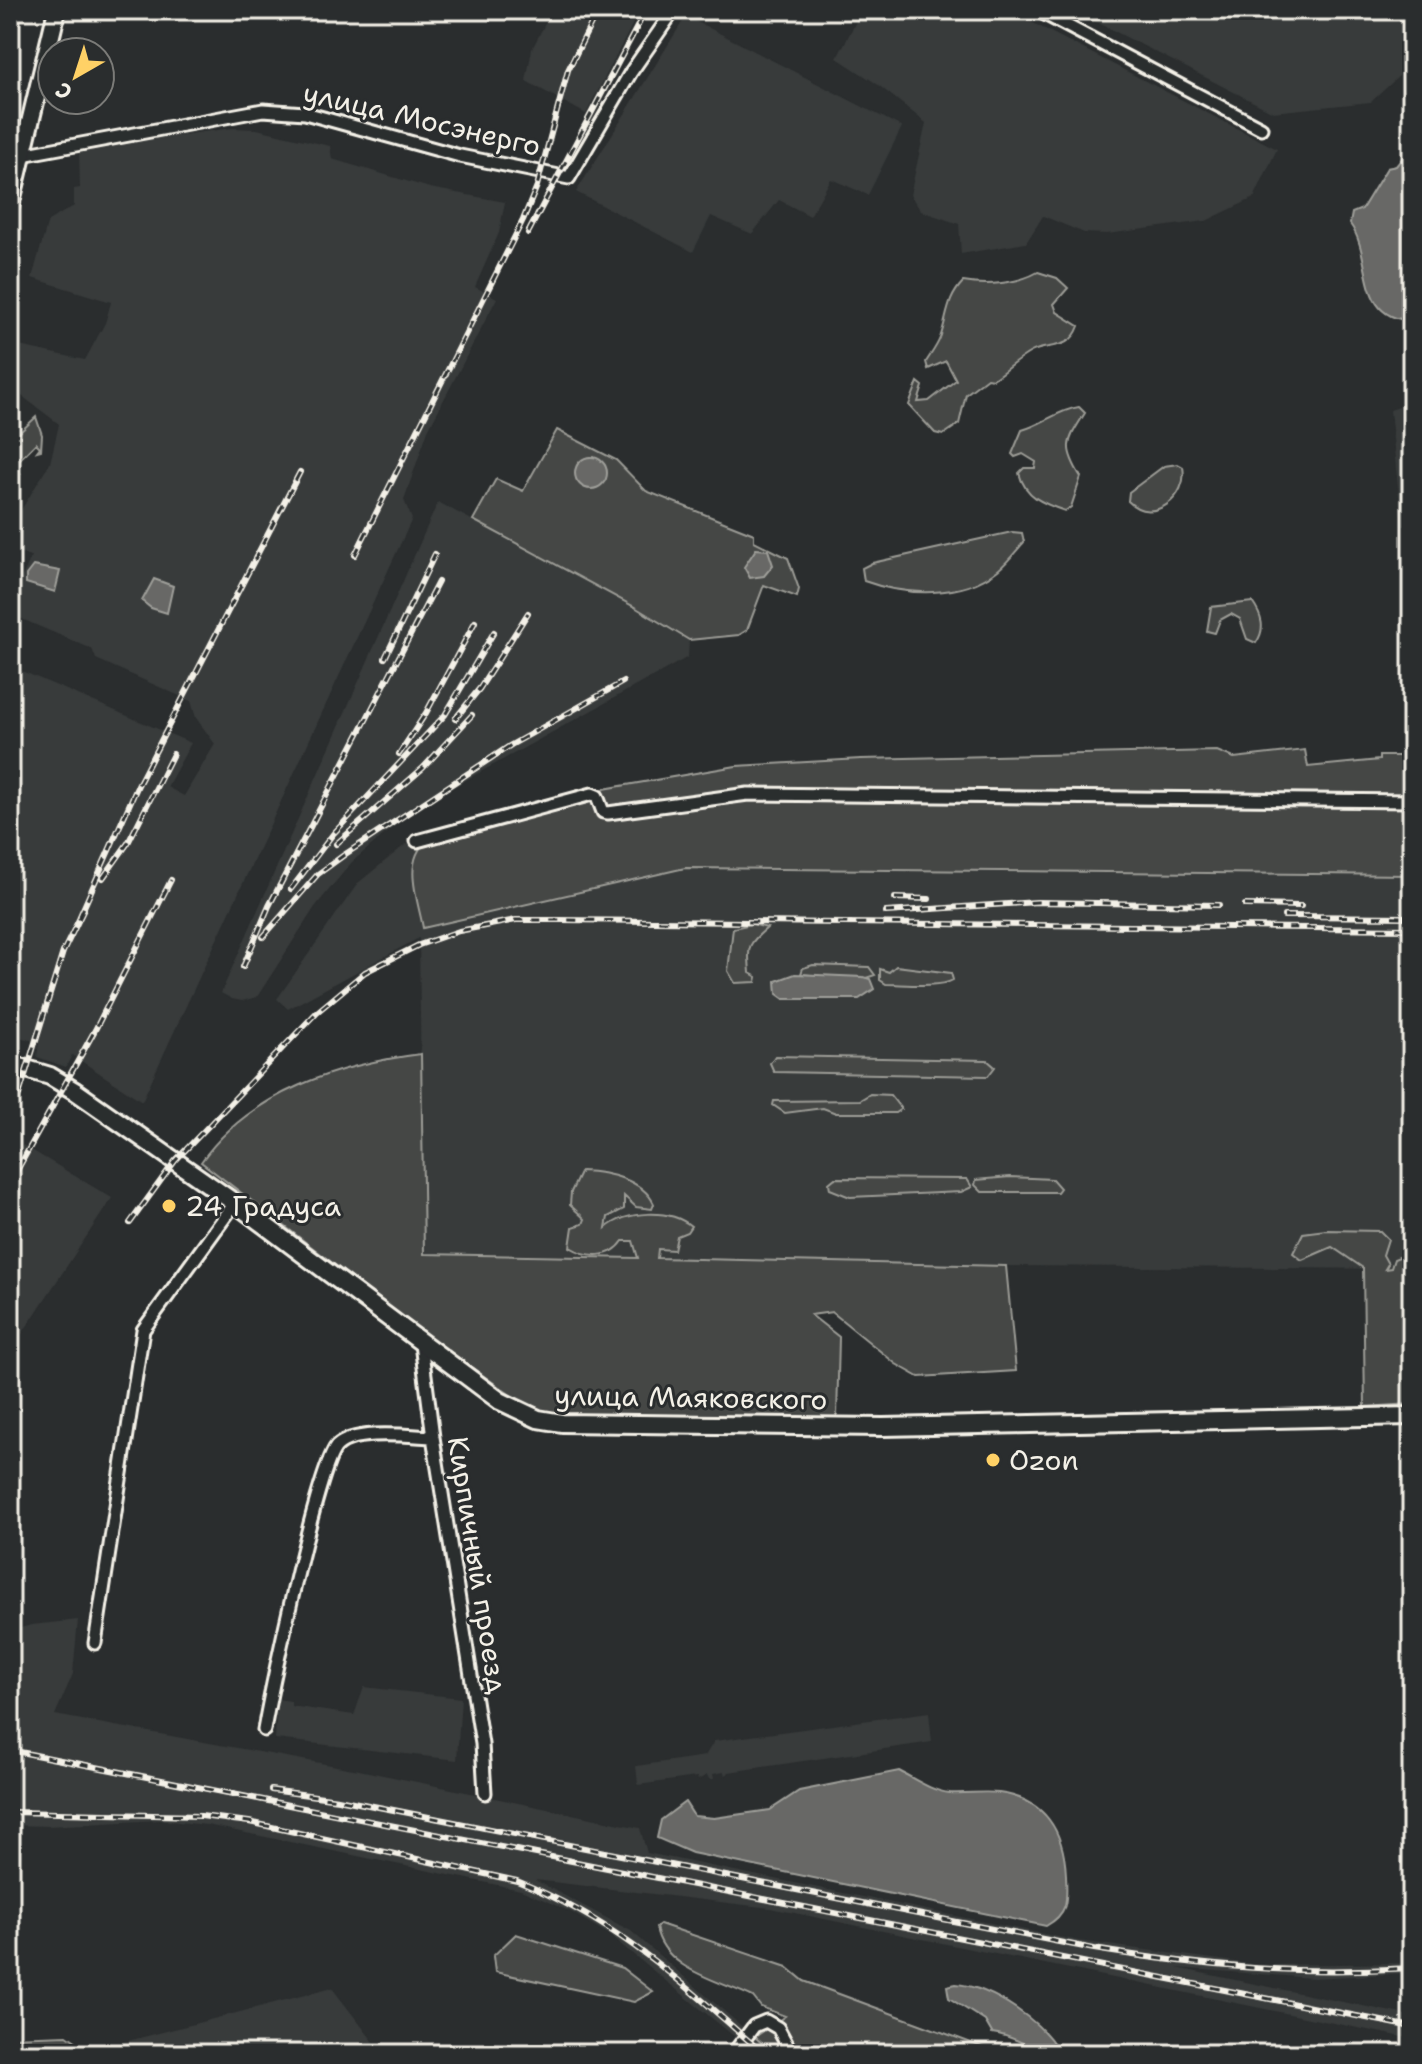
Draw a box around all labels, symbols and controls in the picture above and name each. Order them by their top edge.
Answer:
north arrow [36,36,116,116]
street label: улица Мосэнерго [299,73,545,165]
text: С [49,76,78,107]
place label: 24 Градуса [185,1187,341,1225]
marker: 24 Градуса [160,1197,178,1215]
street label: улица Маяковского [554,1376,828,1418]
street label: Кирпичный проезд [439,1434,517,1697]
place label: Ozon [1009,1441,1079,1479]
marker: Ozon [984,1451,1002,1469]

